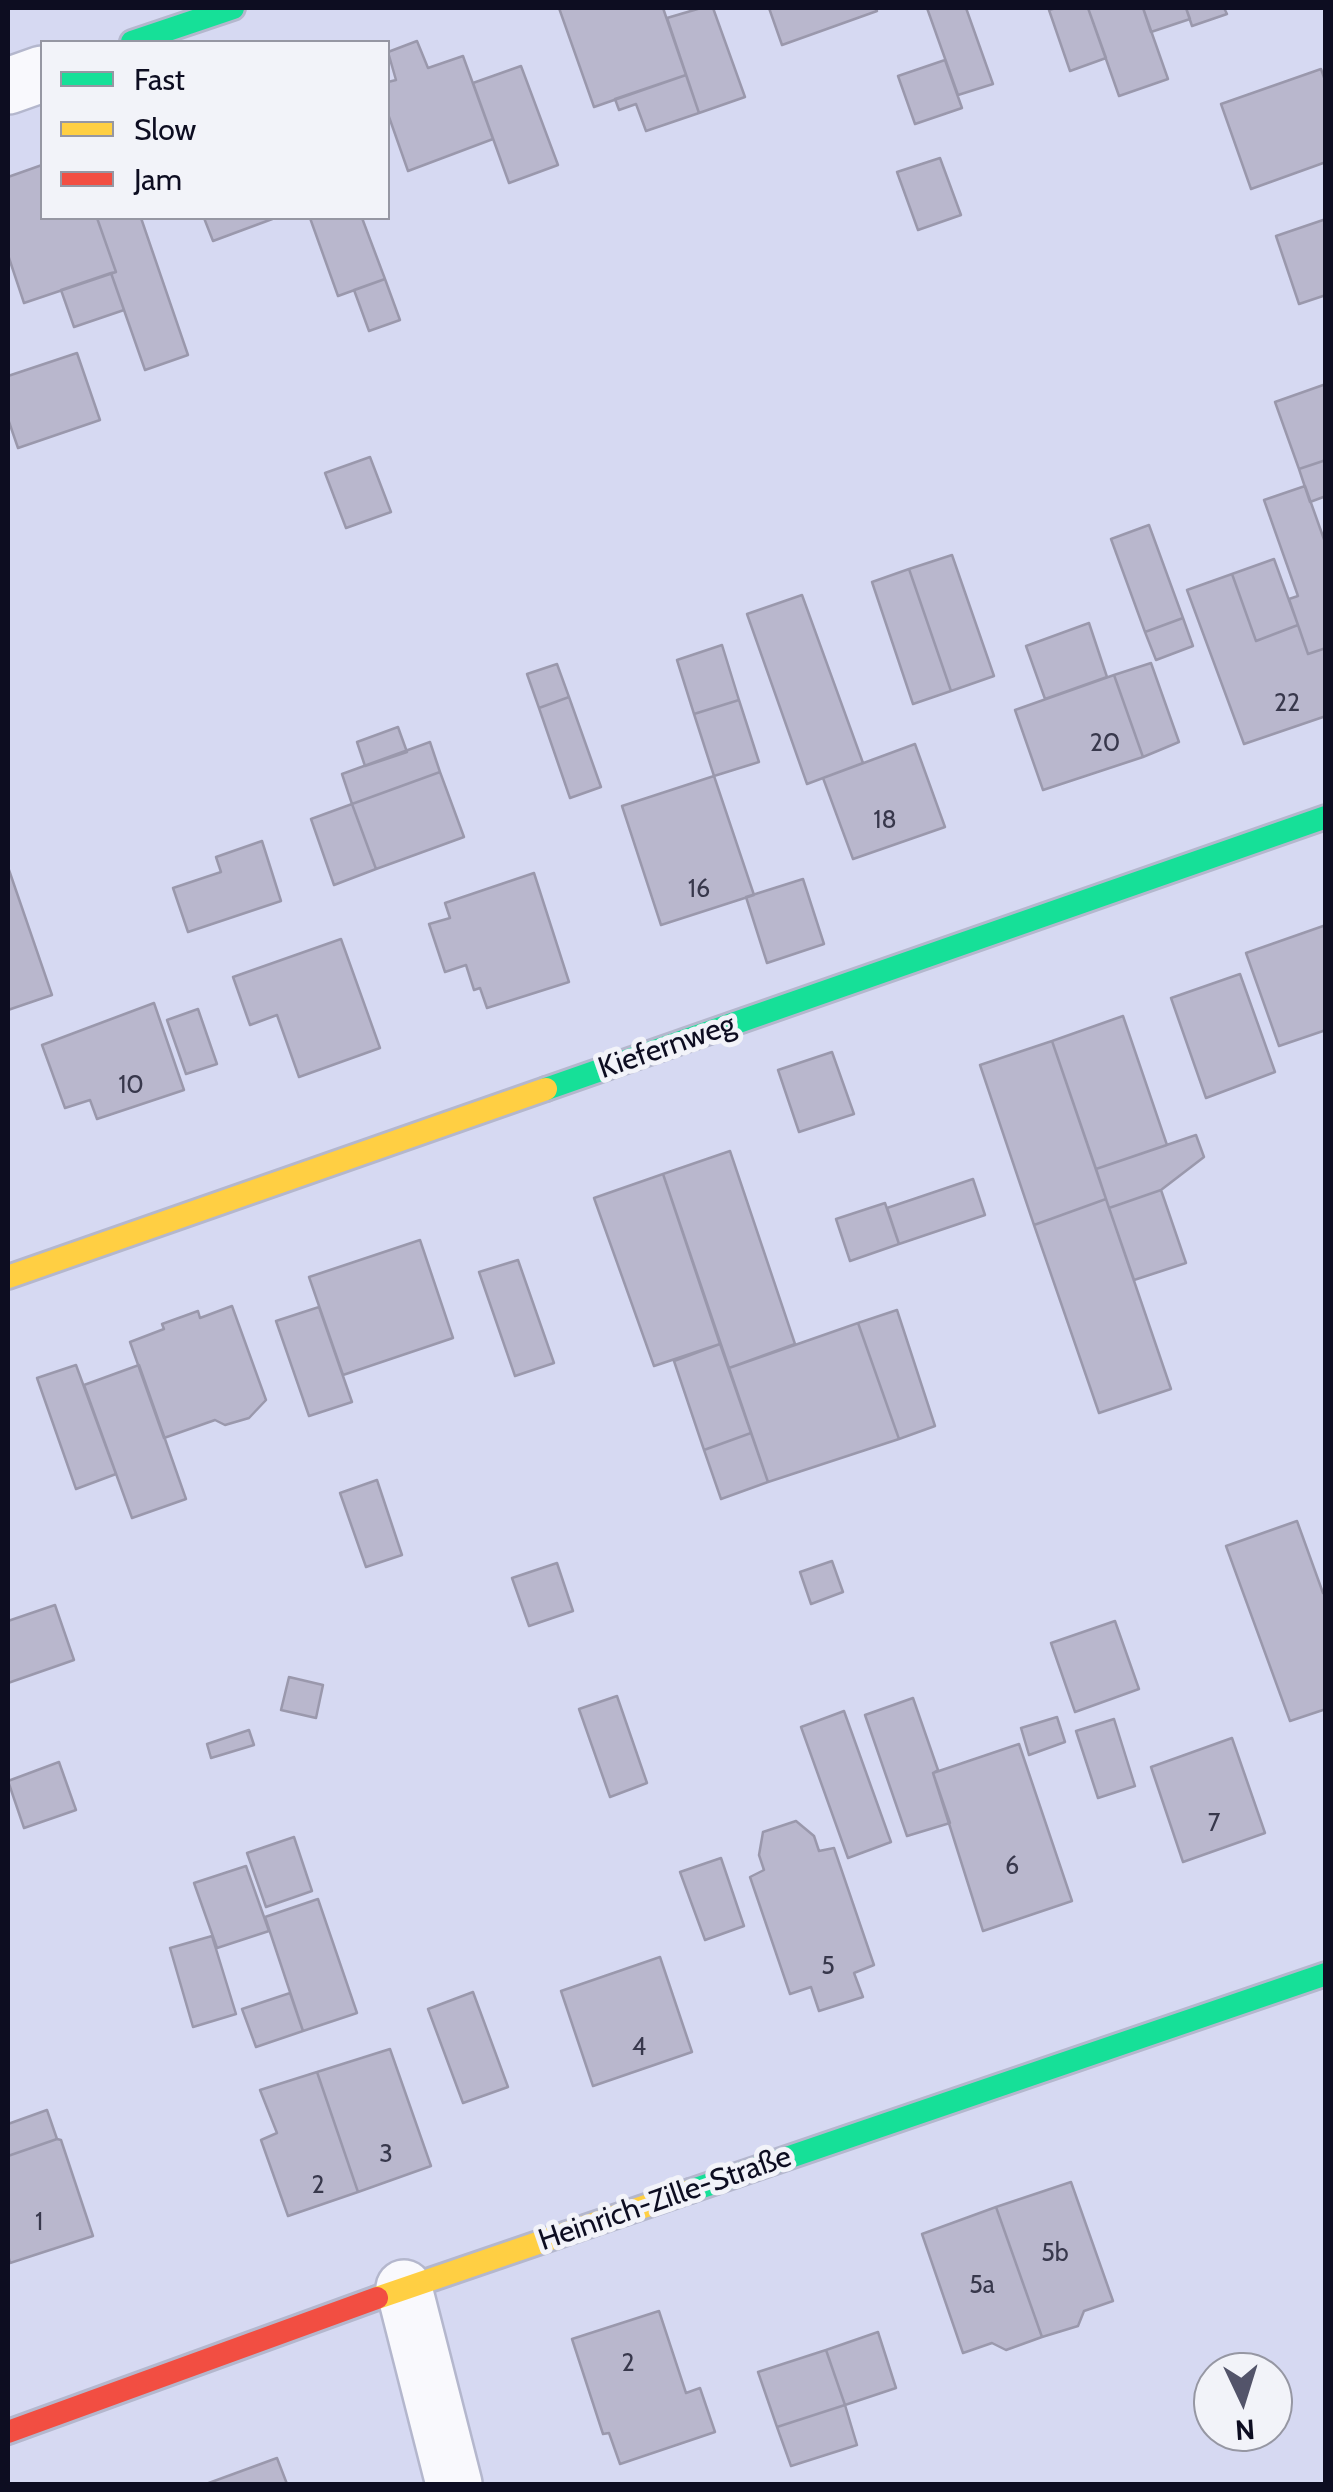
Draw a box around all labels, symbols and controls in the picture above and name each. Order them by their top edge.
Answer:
legend [40,40,390,220]
text: Fast [134,61,185,98]
text: Slow [134,111,196,148]
text: Jam [134,161,182,198]
house number: 22 [1274,689,1300,719]
house number: 20 [1090,729,1120,759]
house number: 18 [873,806,897,836]
house number: 16 [688,875,710,905]
street label: Kiefernweg [594,1007,740,1087]
house number: 10 [118,1071,144,1101]
house number: 7 [1208,1809,1220,1839]
house number: 6 [1005,1852,1019,1882]
house number: 5 [821,1952,835,1982]
house number: 4 [632,2033,646,2063]
street label: Heinrich-Zille-Straße [534,2139,796,2259]
house number: 3 [379,2140,393,2170]
house number: 2 [311,2171,325,2201]
house number: 1 [35,2208,43,2238]
house number: 5b [1041,2239,1069,2269]
house number: 5a [969,2271,995,2301]
house number: 2 [621,2349,635,2379]
north arrow [1193,2352,1293,2452]
text: N [1234,2412,1256,2448]

